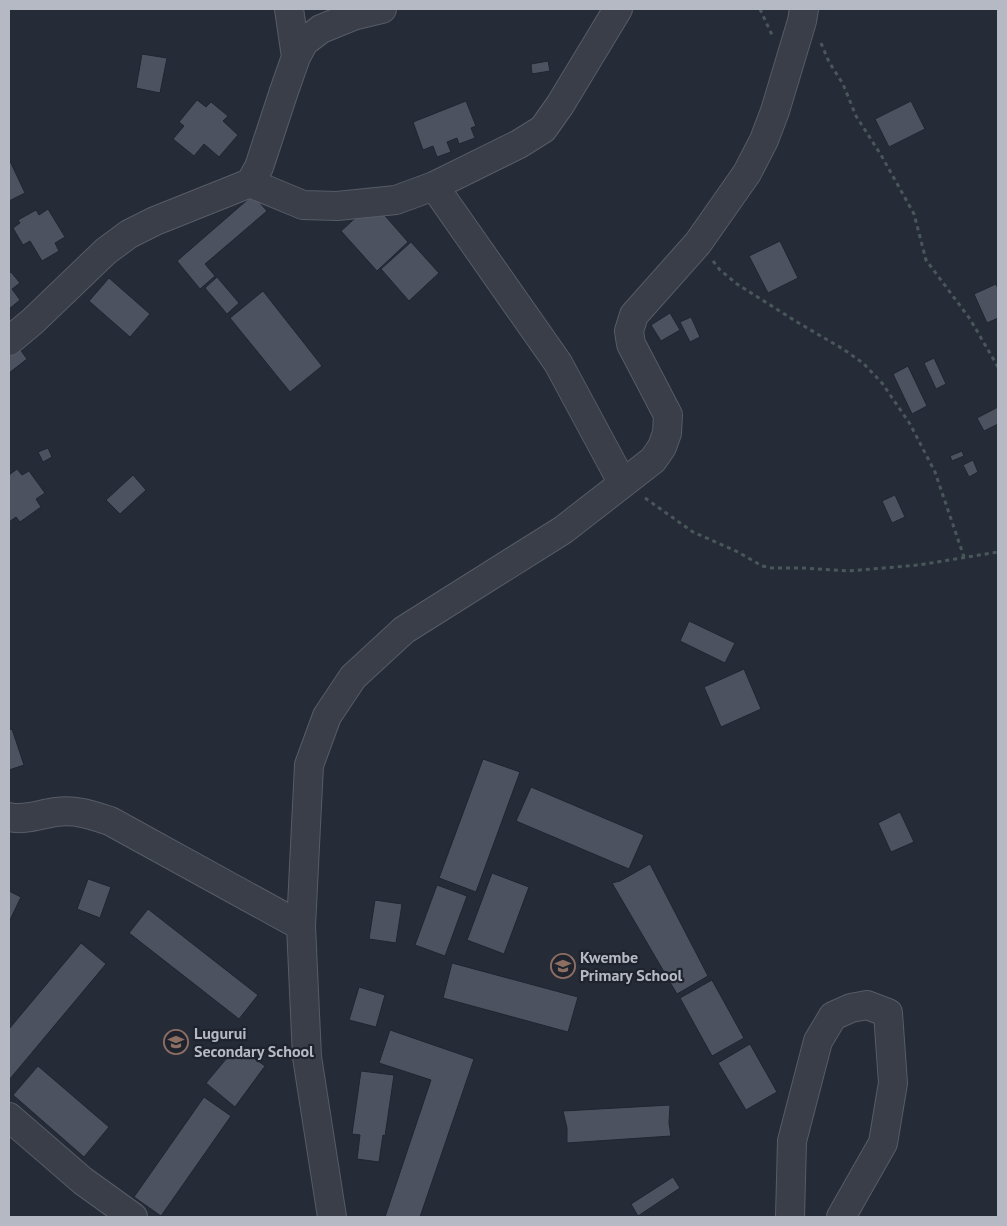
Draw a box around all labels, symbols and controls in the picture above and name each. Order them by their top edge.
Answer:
place label: Kwembe Primary School [580,947,682,985]
school or university icon: Kwembe Primary School [550,953,576,979]
place label: Lugurui Secondary School [194,1023,314,1061]
school or university icon: Lugurui Secondary School [163,1029,189,1055]

